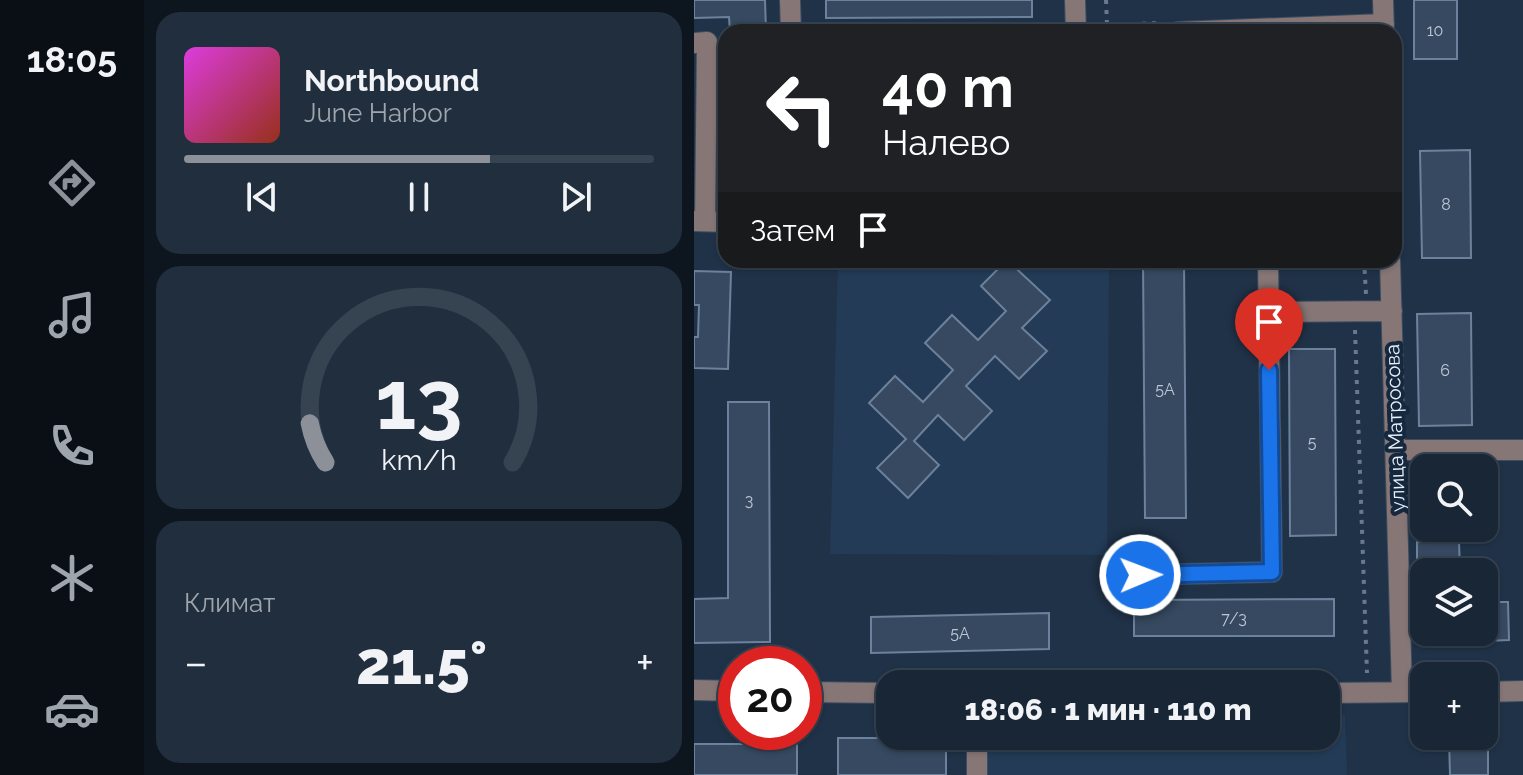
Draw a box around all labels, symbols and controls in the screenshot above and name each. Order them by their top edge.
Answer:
house number: 10 [1427,21,1443,40]
text: 18:05 [27,38,117,80]
text: 40 m [882,54,1014,120]
icon: left [750,56,854,160]
text: Northbound [304,63,479,98]
text: June Harbor [304,98,452,128]
text: Налево [882,121,1010,163]
icon: directions [44,155,100,211]
icon: previous [240,175,284,219]
icon: pause [397,175,441,219]
icon: next [554,175,598,219]
house number: 8 [1441,195,1451,214]
icon: arrive [851,208,895,252]
text: Затем [750,213,835,248]
icon: music [44,287,100,343]
pin [1235,288,1303,370]
icon: arrive [1247,300,1291,344]
street label: улица Матросова [1380,344,1410,512]
text: 13 [375,351,463,448]
house number: 6 [1440,361,1450,380]
house number: 5А [1155,380,1175,399]
icon: phone [44,418,100,474]
house number: 5 [1308,433,1317,452]
text: km/h [381,444,457,478]
map controls [1410,454,1498,750]
button: search [1410,454,1498,542]
house number: 3 [745,491,753,510]
position arrow [1098,533,1182,617]
icon: climate [44,550,100,606]
button: layers [1410,558,1498,646]
text: Климат [184,588,275,618]
house number: 7/3 [1221,609,1247,628]
house number: 5А [950,624,970,643]
text: 21.5° [356,628,487,698]
text: − [184,637,208,688]
text: + [636,637,654,688]
speed limit sign: 20 [718,646,822,750]
button: + [1410,662,1498,750]
icon: car [44,681,100,737]
text: 18:06 · 1 мин · 110 m [964,692,1252,727]

